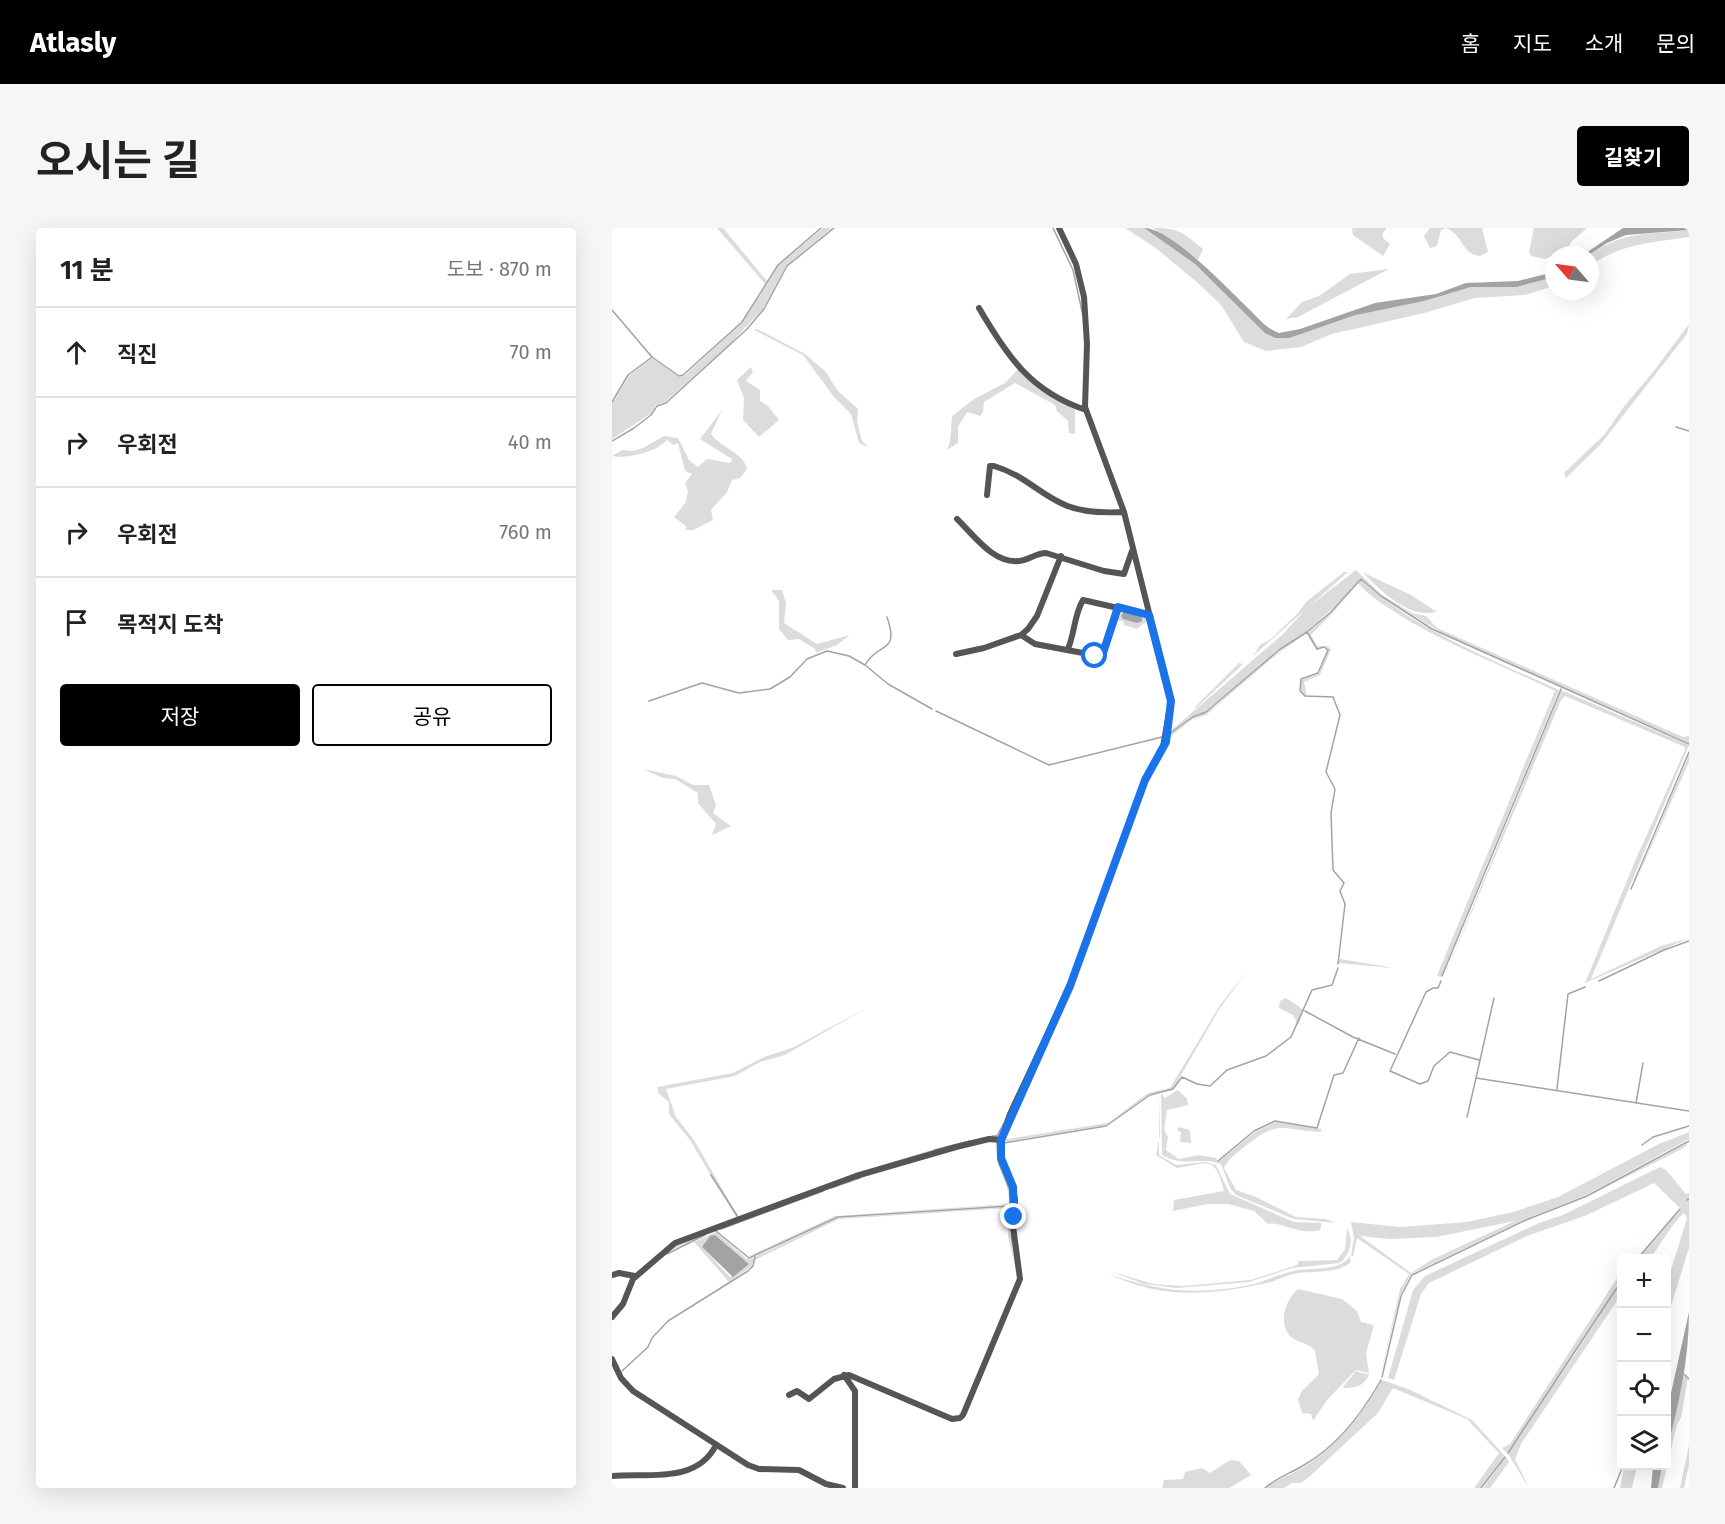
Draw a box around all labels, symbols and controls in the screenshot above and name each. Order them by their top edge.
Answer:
text: Atlasly [30,26,116,59]
text: 홈 [1461,31,1480,57]
text: 지도 [1513,31,1552,57]
text: 소개 [1585,31,1623,57]
text: 문의 [1656,31,1695,57]
button: 길찾기 [1577,126,1689,186]
text: 오시는 길 [36,136,201,186]
north arrow [1545,246,1599,300]
text: 11 분 [60,255,114,286]
text: 도보 · 870 m [447,257,552,281]
icon: ahead [60,336,93,369]
text: 70 m [510,340,552,364]
text: 직진 [117,341,157,368]
icon: right [60,426,93,459]
text: 40 m [508,430,552,454]
text: 우회전 [117,431,178,458]
icon: right [60,516,93,549]
text: 760 m [499,520,552,544]
text: 우회전 [117,521,178,548]
icon: arrive [60,606,93,639]
text: 목적지 도착 [117,611,223,638]
route start [1081,642,1107,668]
button: 저장 [60,684,300,746]
button: 공유 [312,684,552,746]
route end [1000,1203,1026,1229]
map controls [1617,1254,1671,1470]
button: + [1617,1254,1671,1308]
button: − [1617,1308,1671,1362]
button: locate [1617,1362,1671,1416]
button: layers [1617,1416,1671,1470]

